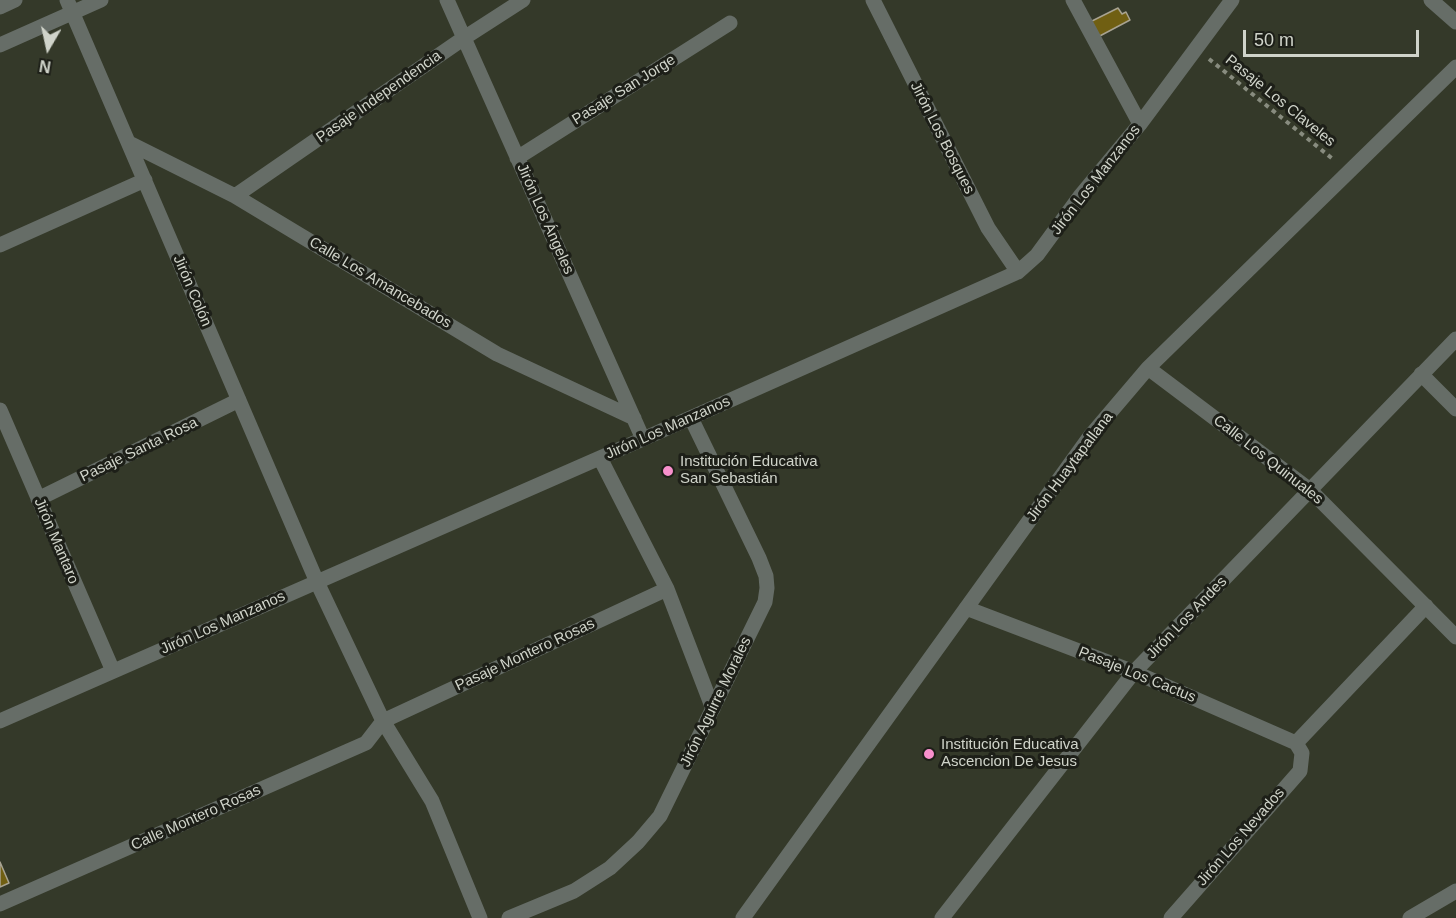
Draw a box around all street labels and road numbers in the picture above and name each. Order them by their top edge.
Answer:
street label: Pasaje Independencia [313,47,445,147]
street label: Pasaje San Jorge [569,51,679,129]
street label: Pasaje Los Claveles [1222,51,1338,151]
street label: Jirón Los Bosques [906,79,978,197]
street label: Jirón Los Manzanos [1048,122,1144,238]
street label: Jirón Los Ángeles [513,161,577,277]
street label: Calle Los Amancebados [306,233,454,333]
street label: Jirón Colón [169,253,215,329]
street label: Jirón Los Manzanos [603,392,733,464]
street label: Jirón Huaytapallana [1023,409,1117,525]
street label: Calle Los Quinuales [1210,412,1326,508]
street label: Pasaje Santa Rosa [77,414,201,486]
street label: Jirón Mantaro [30,495,82,587]
street label: Jirón Los Andes [1143,573,1231,663]
street label: Jirón Los Manzanos [158,587,288,659]
street label: Pasaje Montero Rosas [452,615,598,695]
street label: Jirón Aguirre Morales [677,634,755,770]
street label: Pasaje Los Cactus [1076,643,1198,707]
street label: Calle Montero Rosas [128,781,264,855]
street label: Jirón Los Nevados [1193,784,1289,890]

